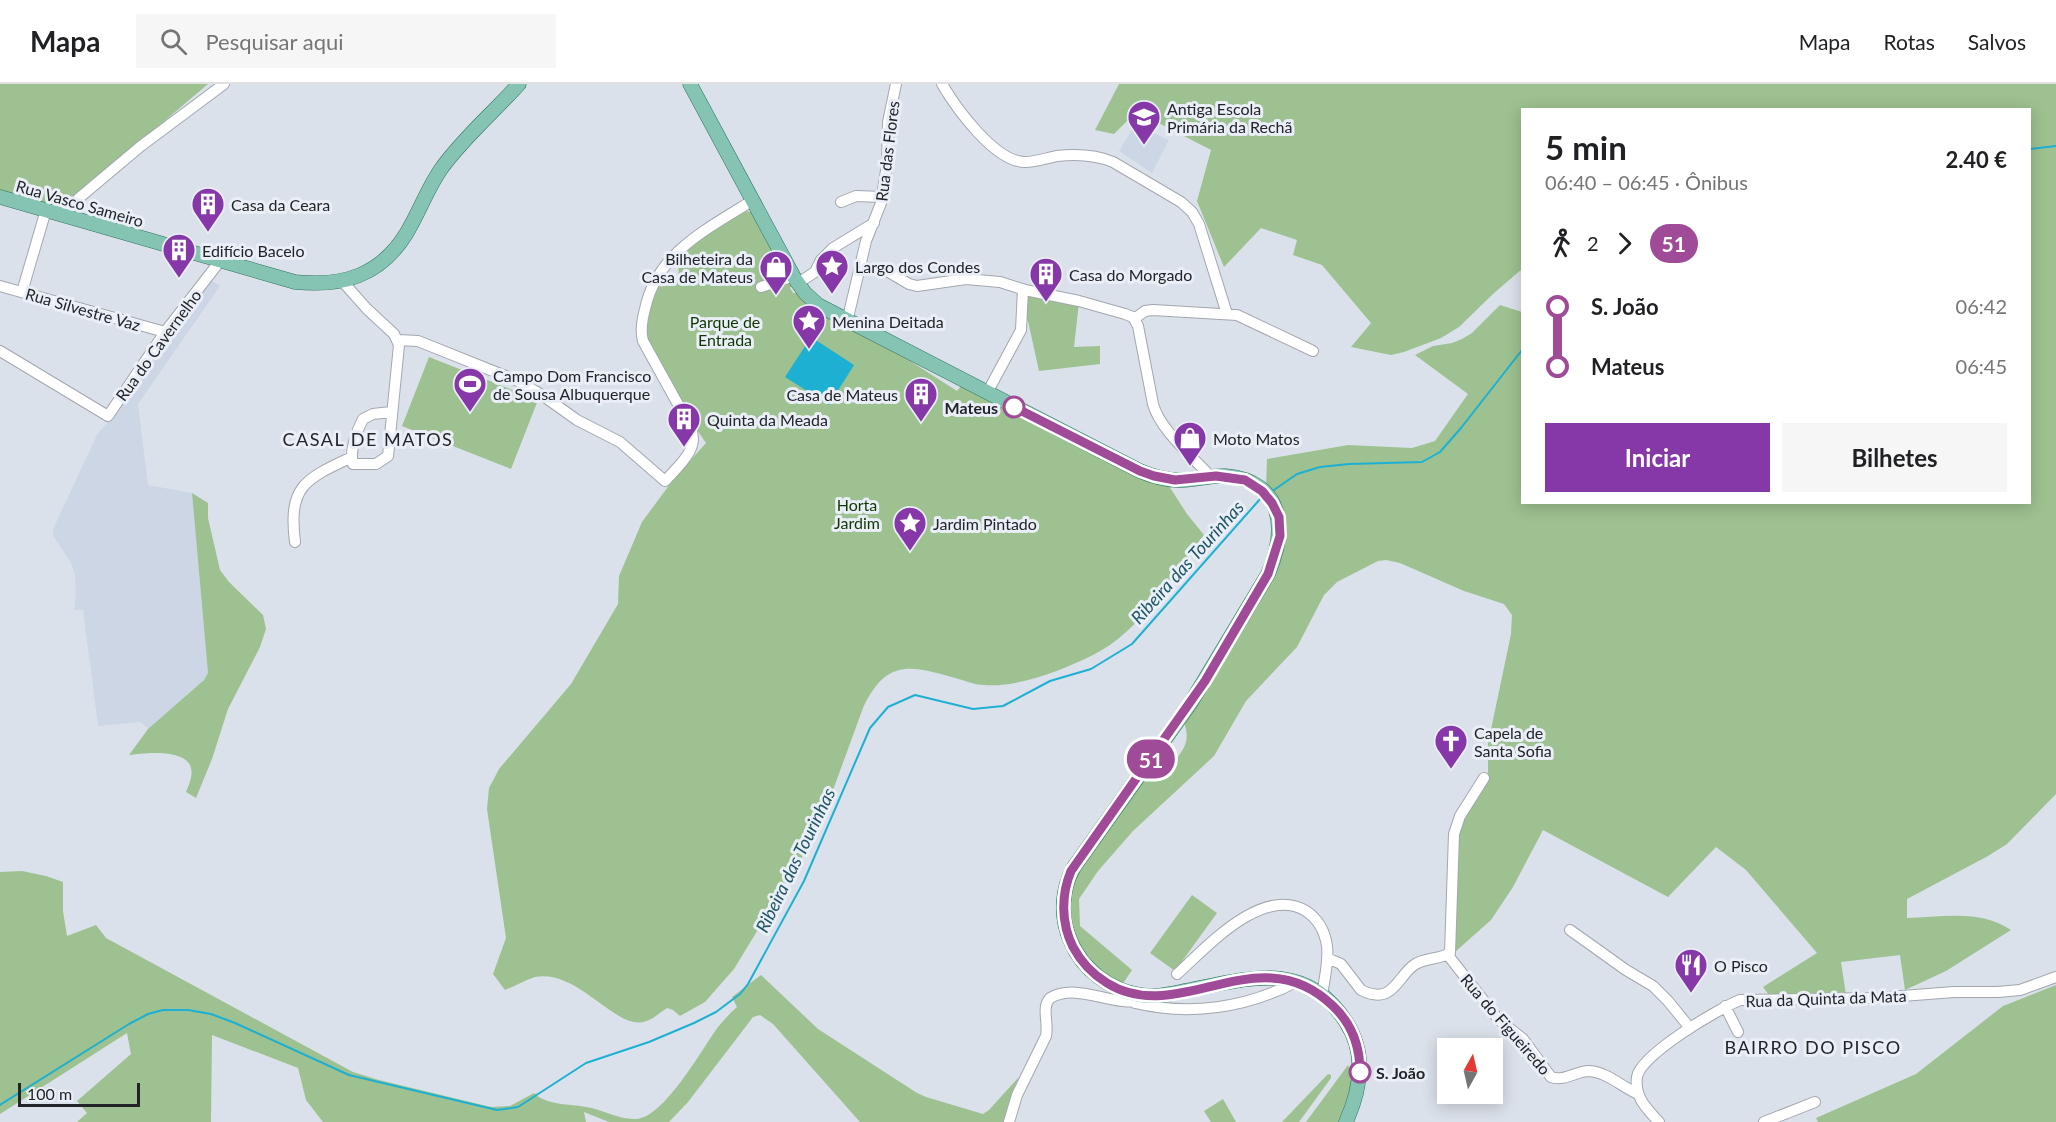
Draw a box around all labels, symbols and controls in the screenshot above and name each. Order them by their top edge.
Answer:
search box [136,14,556,68]
text: Mapa [30,24,100,58]
icon: search [157,25,190,58]
text: Pesquisar aqui [205,28,344,55]
text: Mapa [1799,29,1851,54]
text: Rotas [1884,29,1935,54]
text: Salvos [1968,29,2026,54]
school or university icon: Antiga Escola Primária da Rechã [1126,99,1162,146]
place label: Antiga Escola Primária da Rechã [1167,99,1292,136]
street label: Rua das Flores [871,100,903,202]
text: 5 min [1545,127,1627,167]
text: 2.40 € [1945,146,2007,173]
text: 06:40 – 06:45 · Ônibus [1545,170,1748,194]
street label: Rua Vasco Sameiro [14,176,146,230]
building icon: Casa da Ceara [190,186,226,233]
place label: Casa da Ceara [231,195,330,214]
icon: walk [1545,227,1578,260]
icon: forward [1608,227,1641,260]
text: 2 [1587,231,1599,255]
text: 51 [1662,231,1686,256]
building icon: Edifício Bacelo [161,232,197,279]
place label: Edifício Bacelo [202,241,304,260]
place icon: Largo dos Condes [814,248,850,295]
place label: Bilheteira da Casa de Mateus [641,249,753,286]
shop icon: Bilheteira da Casa de Mateus [758,249,794,296]
building icon: Casa do Morgado [1028,256,1064,303]
place label: Largo dos Condes [855,257,980,276]
place label: Casa do Morgado [1069,265,1192,284]
street label: Rua Silvestre Vaz [24,284,142,334]
street label: Rua do Cavernelho [111,286,205,404]
text: S. João [1591,293,1659,320]
text: 06:42 [1956,294,2007,318]
place icon: Menina Deitada [791,303,827,350]
park label: Parque de Entrada [690,312,760,349]
place label: Menina Deitada [832,312,944,331]
text: Mateus [1591,353,1664,380]
text: 06:45 [1956,354,2007,378]
sports icon: Campo Dom Francisco de Sousa Albuquerque [452,366,488,413]
place label: Campo Dom Francisco de Sousa Albuquerque [493,366,651,403]
building icon: Casa de Mateus [903,376,939,423]
place label: Casa de Mateus [786,385,898,404]
marker: Mateus [1003,396,1025,418]
place label: Mateus [945,398,998,417]
building icon: Quinta da Meada [666,401,702,448]
place label: Quinta da Meada [707,410,828,429]
shop icon: Moto Matos [1172,420,1208,467]
button: Iniciar [1545,423,1770,492]
button: Bilhetes [1782,423,2007,492]
district label: CASAL DE MATOS [283,428,453,450]
place label: Moto Matos [1213,429,1300,448]
park label: Horta Jardim [834,495,880,532]
water label: Ribeira das Tourinhas [1126,496,1248,628]
place icon: Jardim Pintado [892,505,928,552]
place label: Jardim Pintado [933,514,1037,533]
church icon: Capela de Santa Sofia [1433,723,1469,770]
place label: Capela de Santa Sofia [1474,723,1552,760]
line badge: 51 [1124,740,1178,778]
text: 51 [1139,747,1163,772]
water label: Ribeira das Tourinhas [750,784,840,936]
restaurant icon: O Pisco [1673,947,1709,994]
place label: O Pisco [1714,956,1768,975]
street label: Rua do Figueiredo [1457,970,1555,1078]
street label: Rua da Quinta da Mata [1745,986,1907,1010]
district label: BAIRRO DO PISCO [1724,1036,1902,1058]
north arrow [1437,1038,1503,1104]
map controls [1437,1038,1503,1104]
marker: S. João [1349,1061,1371,1083]
place label: S. João [1376,1063,1425,1082]
scale bar [18,1080,140,1108]
text: 100 m [27,1084,72,1103]

